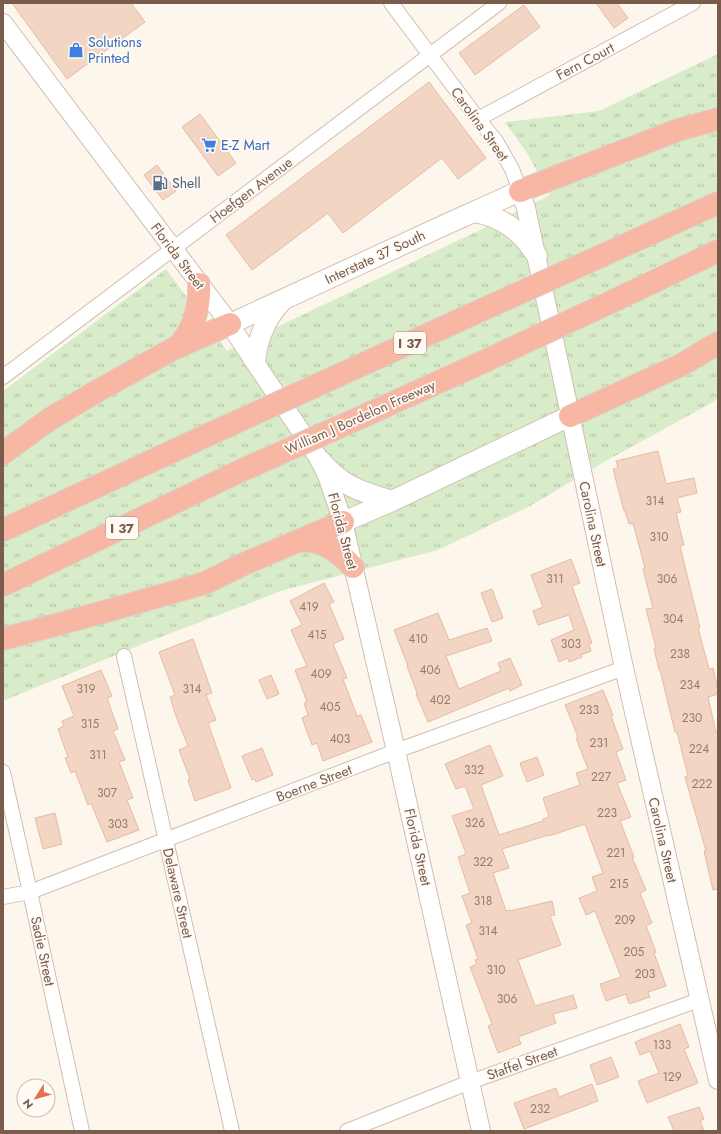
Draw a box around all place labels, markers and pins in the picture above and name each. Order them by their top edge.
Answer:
place label: Solutions Printed [88,32,142,68]
shop icon: Solutions Printed [67,41,85,59]
place label: E-Z Mart [221,135,270,155]
supermarket icon: E-Z Mart [200,136,218,154]
place label: Shell [172,173,201,193]
fuel station icon: Shell [151,174,169,192]

